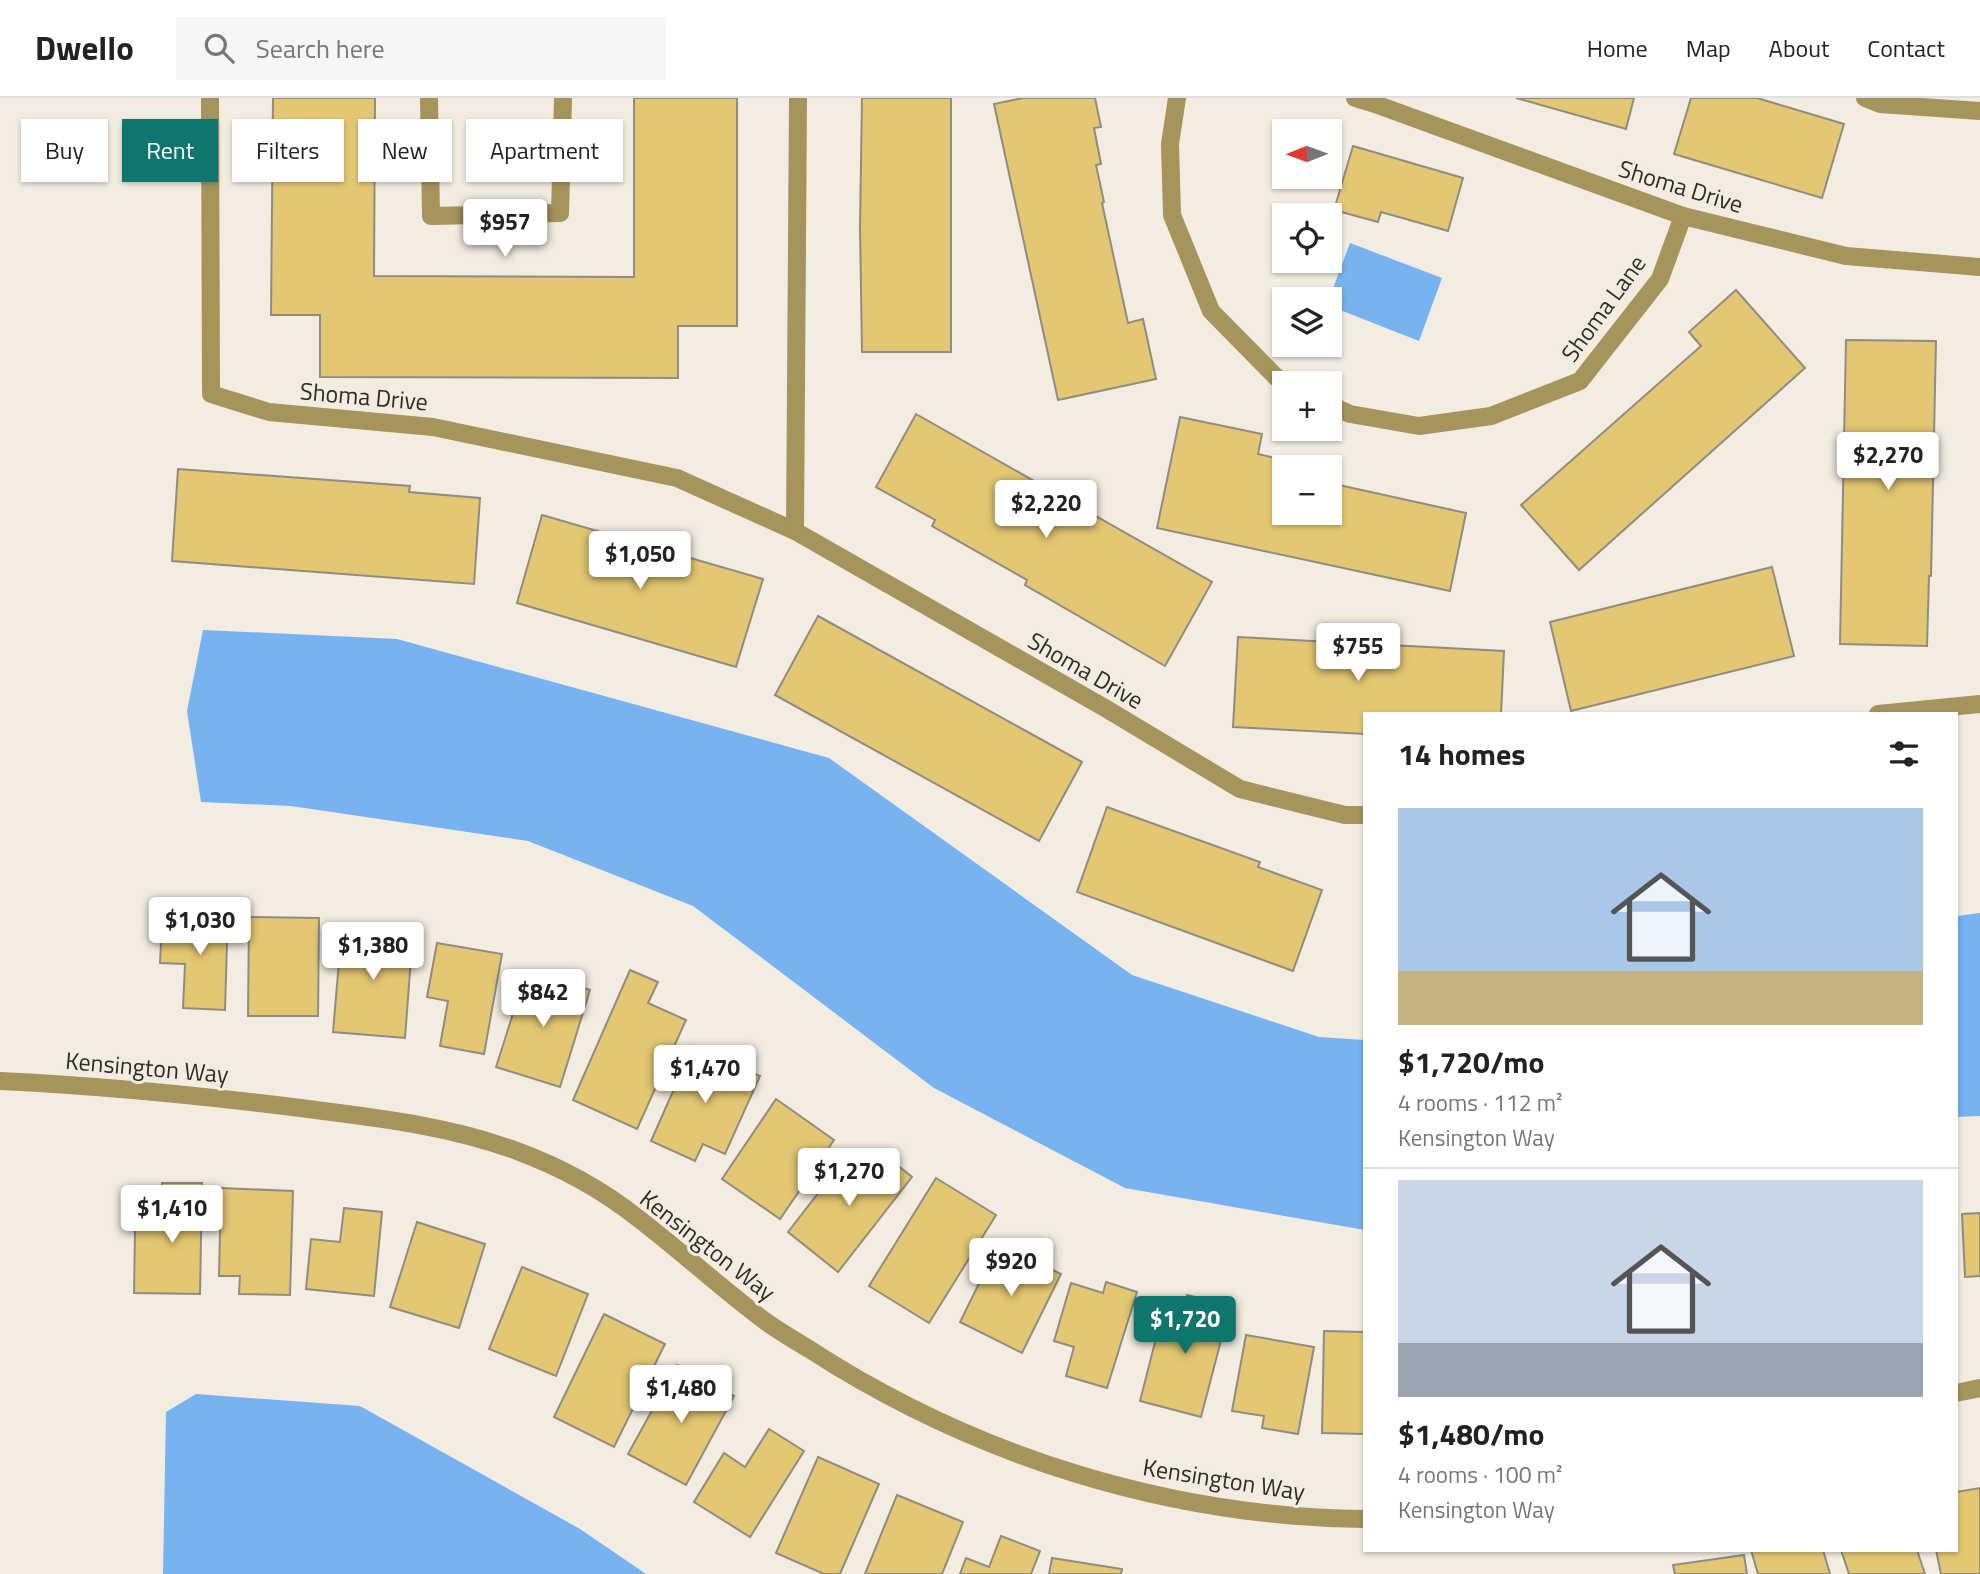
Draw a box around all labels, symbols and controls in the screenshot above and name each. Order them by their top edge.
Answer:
search box [176,17,666,80]
text: Dwello [35,23,134,73]
icon: search [200,29,238,67]
text: Search here [256,29,385,68]
text: Home [1587,30,1648,66]
text: Map [1686,30,1731,66]
text: About [1769,30,1829,66]
text: Contact [1867,30,1945,66]
chip: Buy [21,119,108,182]
chip: Rent [122,119,218,182]
chip: Filters [232,119,344,182]
chip: New [358,119,452,182]
chip: Apartment [466,119,623,182]
north arrow [1272,119,1342,189]
map controls [1272,119,1342,525]
street label: Shoma Drive [1614,150,1748,222]
pin: $957 [464,200,546,259]
button: locate [1272,203,1342,273]
text: $957 [479,204,531,239]
street label: Shoma Lane [1552,247,1654,369]
button: layers [1272,287,1342,357]
button: + [1272,371,1342,441]
street label: Shoma Drive [298,372,430,420]
pin: $2,270 [1831,432,1945,492]
text: $2,270 [1853,437,1923,472]
button: − [1272,455,1342,525]
pin: $2,220 [989,480,1103,540]
text: $2,220 [1011,485,1081,520]
pin: $1,050 [583,532,697,591]
text: $1,050 [605,536,675,571]
street label: Shoma Drive [1021,622,1151,718]
pin: $755 [1317,624,1399,683]
text: $755 [1332,628,1384,663]
text: 14 homes [1398,731,1525,777]
icon: filters [1885,735,1923,773]
icon: home [1598,854,1724,980]
pin: $1,030 [143,898,257,957]
text: $1,030 [165,902,235,937]
pin: $1,380 [316,922,430,982]
text: $1,380 [338,927,408,962]
pin: $842 [502,970,584,1029]
text: $842 [517,974,569,1009]
text: $1,720/mo [1398,1039,1544,1085]
street label: Kensington Way [64,1042,230,1092]
pin: $1,470 [648,1046,762,1105]
text: $1,470 [670,1050,740,1085]
text: 4 rooms · 112 m² [1398,1085,1562,1120]
text: Kensington Way [1398,1120,1555,1155]
pin: $1,270 [792,1148,906,1208]
text: $1,270 [814,1153,884,1188]
street label: Kensington Way [632,1180,784,1310]
pin: $1,410 [115,1186,229,1245]
text: $1,410 [137,1190,207,1225]
icon: home [1598,1226,1724,1352]
pin: $920 [970,1238,1052,1298]
text: $920 [985,1243,1037,1278]
pin: $1,720 [1128,1296,1242,1356]
text: $1,720 [1150,1301,1220,1336]
pin: $1,480 [624,1366,738,1425]
text: $1,480 [646,1370,716,1405]
text: $1,480/mo [1398,1411,1544,1457]
street label: Kensington Way [1140,1448,1308,1510]
text: 4 rooms · 100 m² [1398,1457,1562,1492]
text: Kensington Way [1398,1492,1555,1527]

